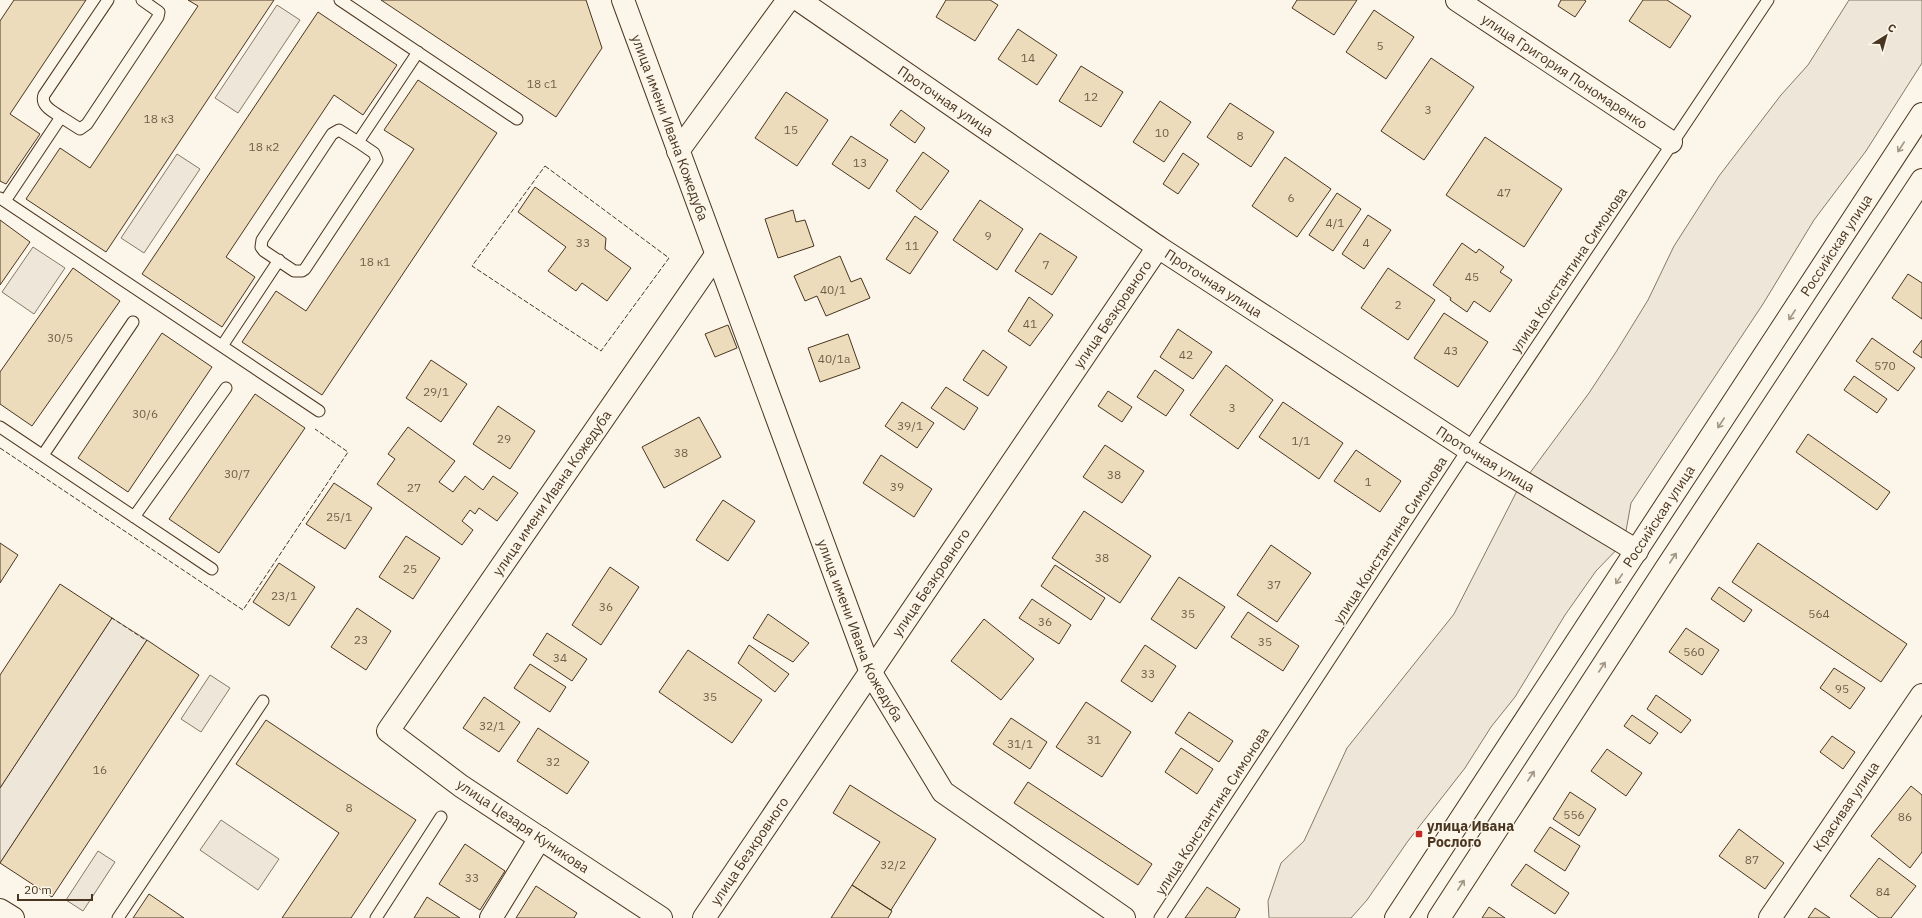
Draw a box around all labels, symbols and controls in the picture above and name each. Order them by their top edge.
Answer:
street label: улица Григория Пономаренко [1478,10,1651,133]
north arrow [1866,16,1906,56]
text: С [1885,20,1899,36]
street label: улица имени Ивана Кожедуба [627,32,713,224]
house number: 5 [1376,38,1384,53]
house number: 14 [1021,50,1035,65]
street label: Проточная улица [894,62,998,141]
house number: 18 с1 [527,76,557,91]
house number: 12 [1084,89,1098,104]
house number: 3 [1424,102,1432,117]
house number: 18 к3 [143,111,175,126]
house number: 15 [784,122,798,137]
house number: 10 [1155,125,1169,140]
house number: 8 [1236,128,1244,143]
house number: 18 к2 [248,139,280,154]
one-way arrow [1897,141,1905,152]
house number: 13 [853,155,867,170]
street label: улица Константина Симонова [1507,183,1632,356]
house number: 47 [1497,185,1511,200]
house number: 6 [1287,190,1295,205]
street label: Российская улица [1796,190,1876,300]
house number: 4/1 [1326,215,1345,230]
house number: 9 [984,228,992,243]
house number: 33 [576,235,590,250]
house number: 4 [1362,235,1370,250]
house number: 11 [905,238,919,253]
street label: Проточная улица [1161,245,1266,322]
house number: 18 к1 [359,254,391,269]
street label: улица Безкровного [1069,256,1156,372]
house number: 7 [1042,257,1050,272]
house number: 45 [1465,269,1479,284]
house number: 40/1 [820,282,846,297]
house number: 2 [1394,297,1402,312]
one-way arrow [1787,309,1796,320]
house number: 41 [1023,316,1037,331]
house number: 30/5 [47,330,73,345]
house number: 43 [1444,343,1458,358]
house number: 42 [1179,347,1193,362]
house number: 40/1а [818,351,851,366]
house number: 570 [1874,358,1896,373]
house number: 29/1 [423,384,449,399]
house number: 3 [1228,400,1236,415]
house number: 30/6 [132,406,158,421]
street label: улица имени Ивана Кожедуба [489,406,616,579]
house number: 39/1 [897,418,923,433]
one-way arrow [1716,418,1725,429]
street label: Проточная улица [1433,422,1539,497]
house number: 29 [497,431,511,446]
house number: 1/1 [1292,433,1311,448]
house number: 38 [674,445,688,460]
street label: улица Константина Симонова [1329,452,1451,627]
street label: Российская улица [1619,461,1699,571]
house number: 30/7 [224,466,250,481]
house number: 38 [1107,467,1121,482]
house number: 1 [1364,474,1372,489]
house number: 39 [890,479,904,494]
house number: 27 [407,480,421,495]
house number: 25/1 [326,509,352,524]
street label: улица Безкровного [888,525,974,640]
street label: улица имени Ивана Кожедуба [814,537,908,725]
house number: 38 [1095,550,1109,565]
one-way arrow [1669,553,1677,564]
house number: 25 [403,561,417,576]
one-way arrow [1615,573,1623,584]
house number: 37 [1267,577,1281,592]
house number: 23/1 [271,588,297,603]
house number: 36 [599,599,613,614]
house number: 35 [1181,606,1195,621]
house number: 564 [1808,606,1830,621]
house number: 36 [1038,614,1052,629]
house number: 23 [354,632,368,647]
house number: 35 [1258,634,1272,649]
house number: 560 [1683,644,1705,659]
house number: 34 [553,650,567,665]
one-way arrow [1598,662,1606,673]
house number: 33 [1141,666,1155,681]
house number: 95 [1835,681,1849,696]
house number: 35 [703,689,717,704]
house number: 32/1 [479,718,505,733]
street label: улица Константина Симонова [1151,723,1273,898]
house number: 31 [1087,732,1101,747]
house number: 31/1 [1007,736,1033,751]
house number: 32 [546,754,560,769]
street label: Красивая улица [1809,758,1883,855]
house number: 16 [93,762,107,777]
one-way arrow [1528,770,1536,782]
street label: улица Цезаря Куникова [453,775,593,877]
street label: улица Безкровного [706,793,793,909]
house number: 8 [345,800,353,815]
house number: 556 [1563,807,1585,822]
house number: 86 [1898,809,1912,824]
place label: улица Ивана Рослого [1427,817,1514,851]
marker: улица Ивана Рослого [1414,829,1424,839]
house number: 87 [1745,852,1759,867]
house number: 32/2 [880,857,906,872]
house number: 33 [465,870,479,885]
scale bar [18,876,92,902]
one-way arrow [1457,879,1465,891]
text: 20 m [24,882,52,897]
house number: 84 [1876,884,1890,899]

